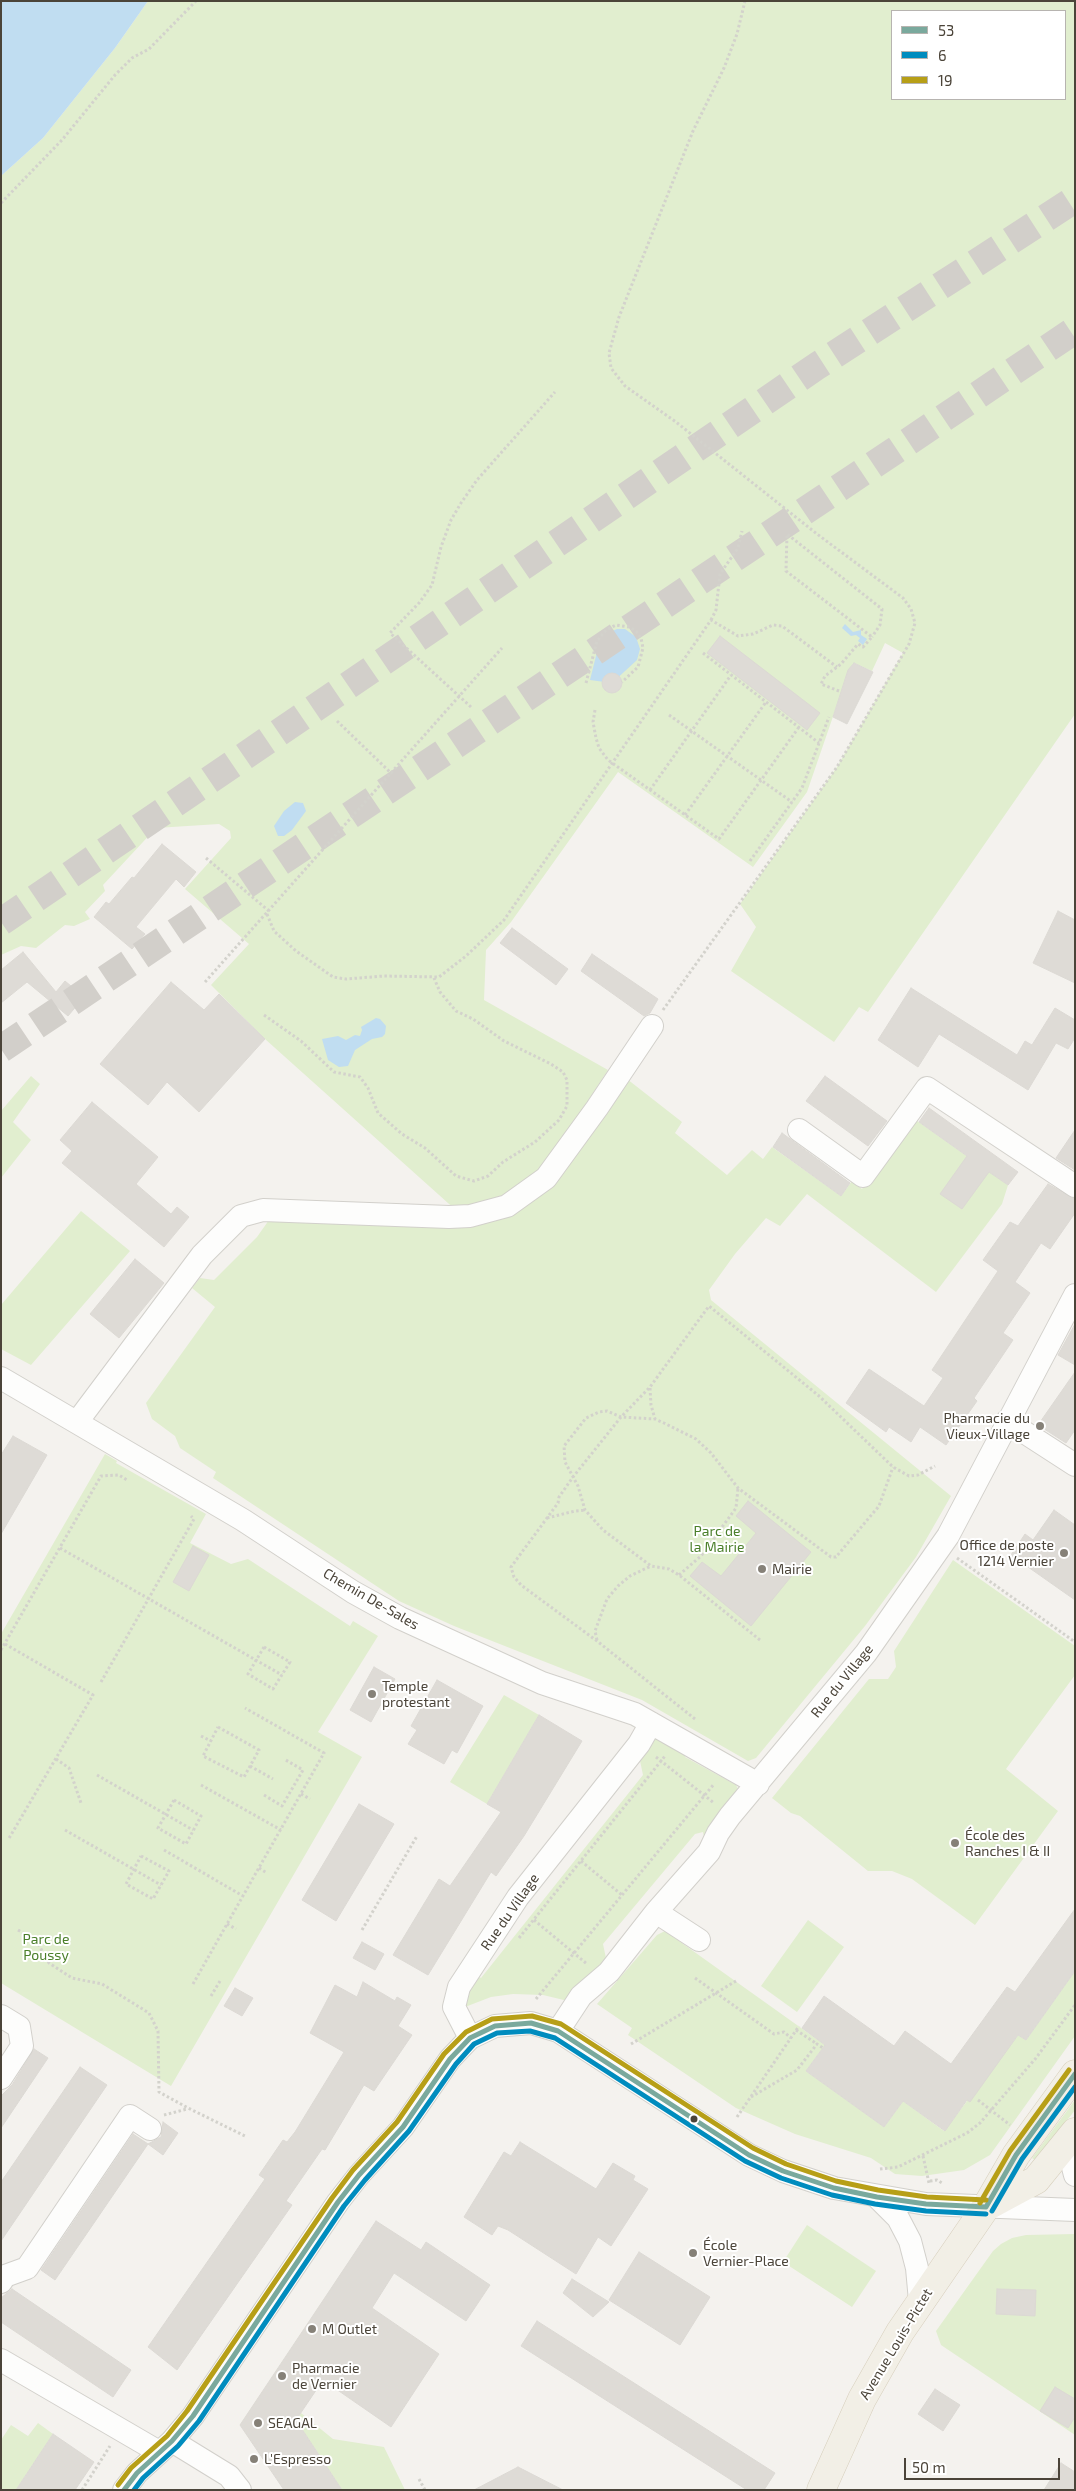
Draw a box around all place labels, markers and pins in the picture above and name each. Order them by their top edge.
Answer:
place label: Pharmacie du Vieux-Village [943,1410,1030,1442]
marker: Pharmacie du Vieux-Village [1034,1420,1046,1432]
place label: Office de poste 1214 Vernier [960,1537,1054,1570]
marker: Office de poste 1214 Vernier [1058,1547,1070,1559]
place label: Mairie [772,1561,812,1577]
marker: Mairie [756,1563,768,1575]
place label: Temple protestant [382,1678,450,1710]
marker: Temple protestant [366,1688,378,1700]
place label: École des Ranches I & II [965,1827,1050,1860]
marker: École des Ranches I & II [949,1837,961,1849]
unlabelled marker [689,2114,699,2124]
place label: École Vernier-Place [703,2237,789,2270]
marker: École Vernier-Place [687,2247,699,2259]
place label: M Outlet [322,2321,377,2337]
marker: M Outlet [306,2323,318,2335]
place label: Pharmacie de Vernier [292,2360,359,2392]
marker: Pharmacie de Vernier [276,2370,288,2382]
place label: SEAGAL [268,2415,317,2431]
marker: SEAGAL [252,2417,264,2429]
place label: L'Espresso [264,2451,331,2467]
marker: L'Espresso [248,2453,260,2465]

